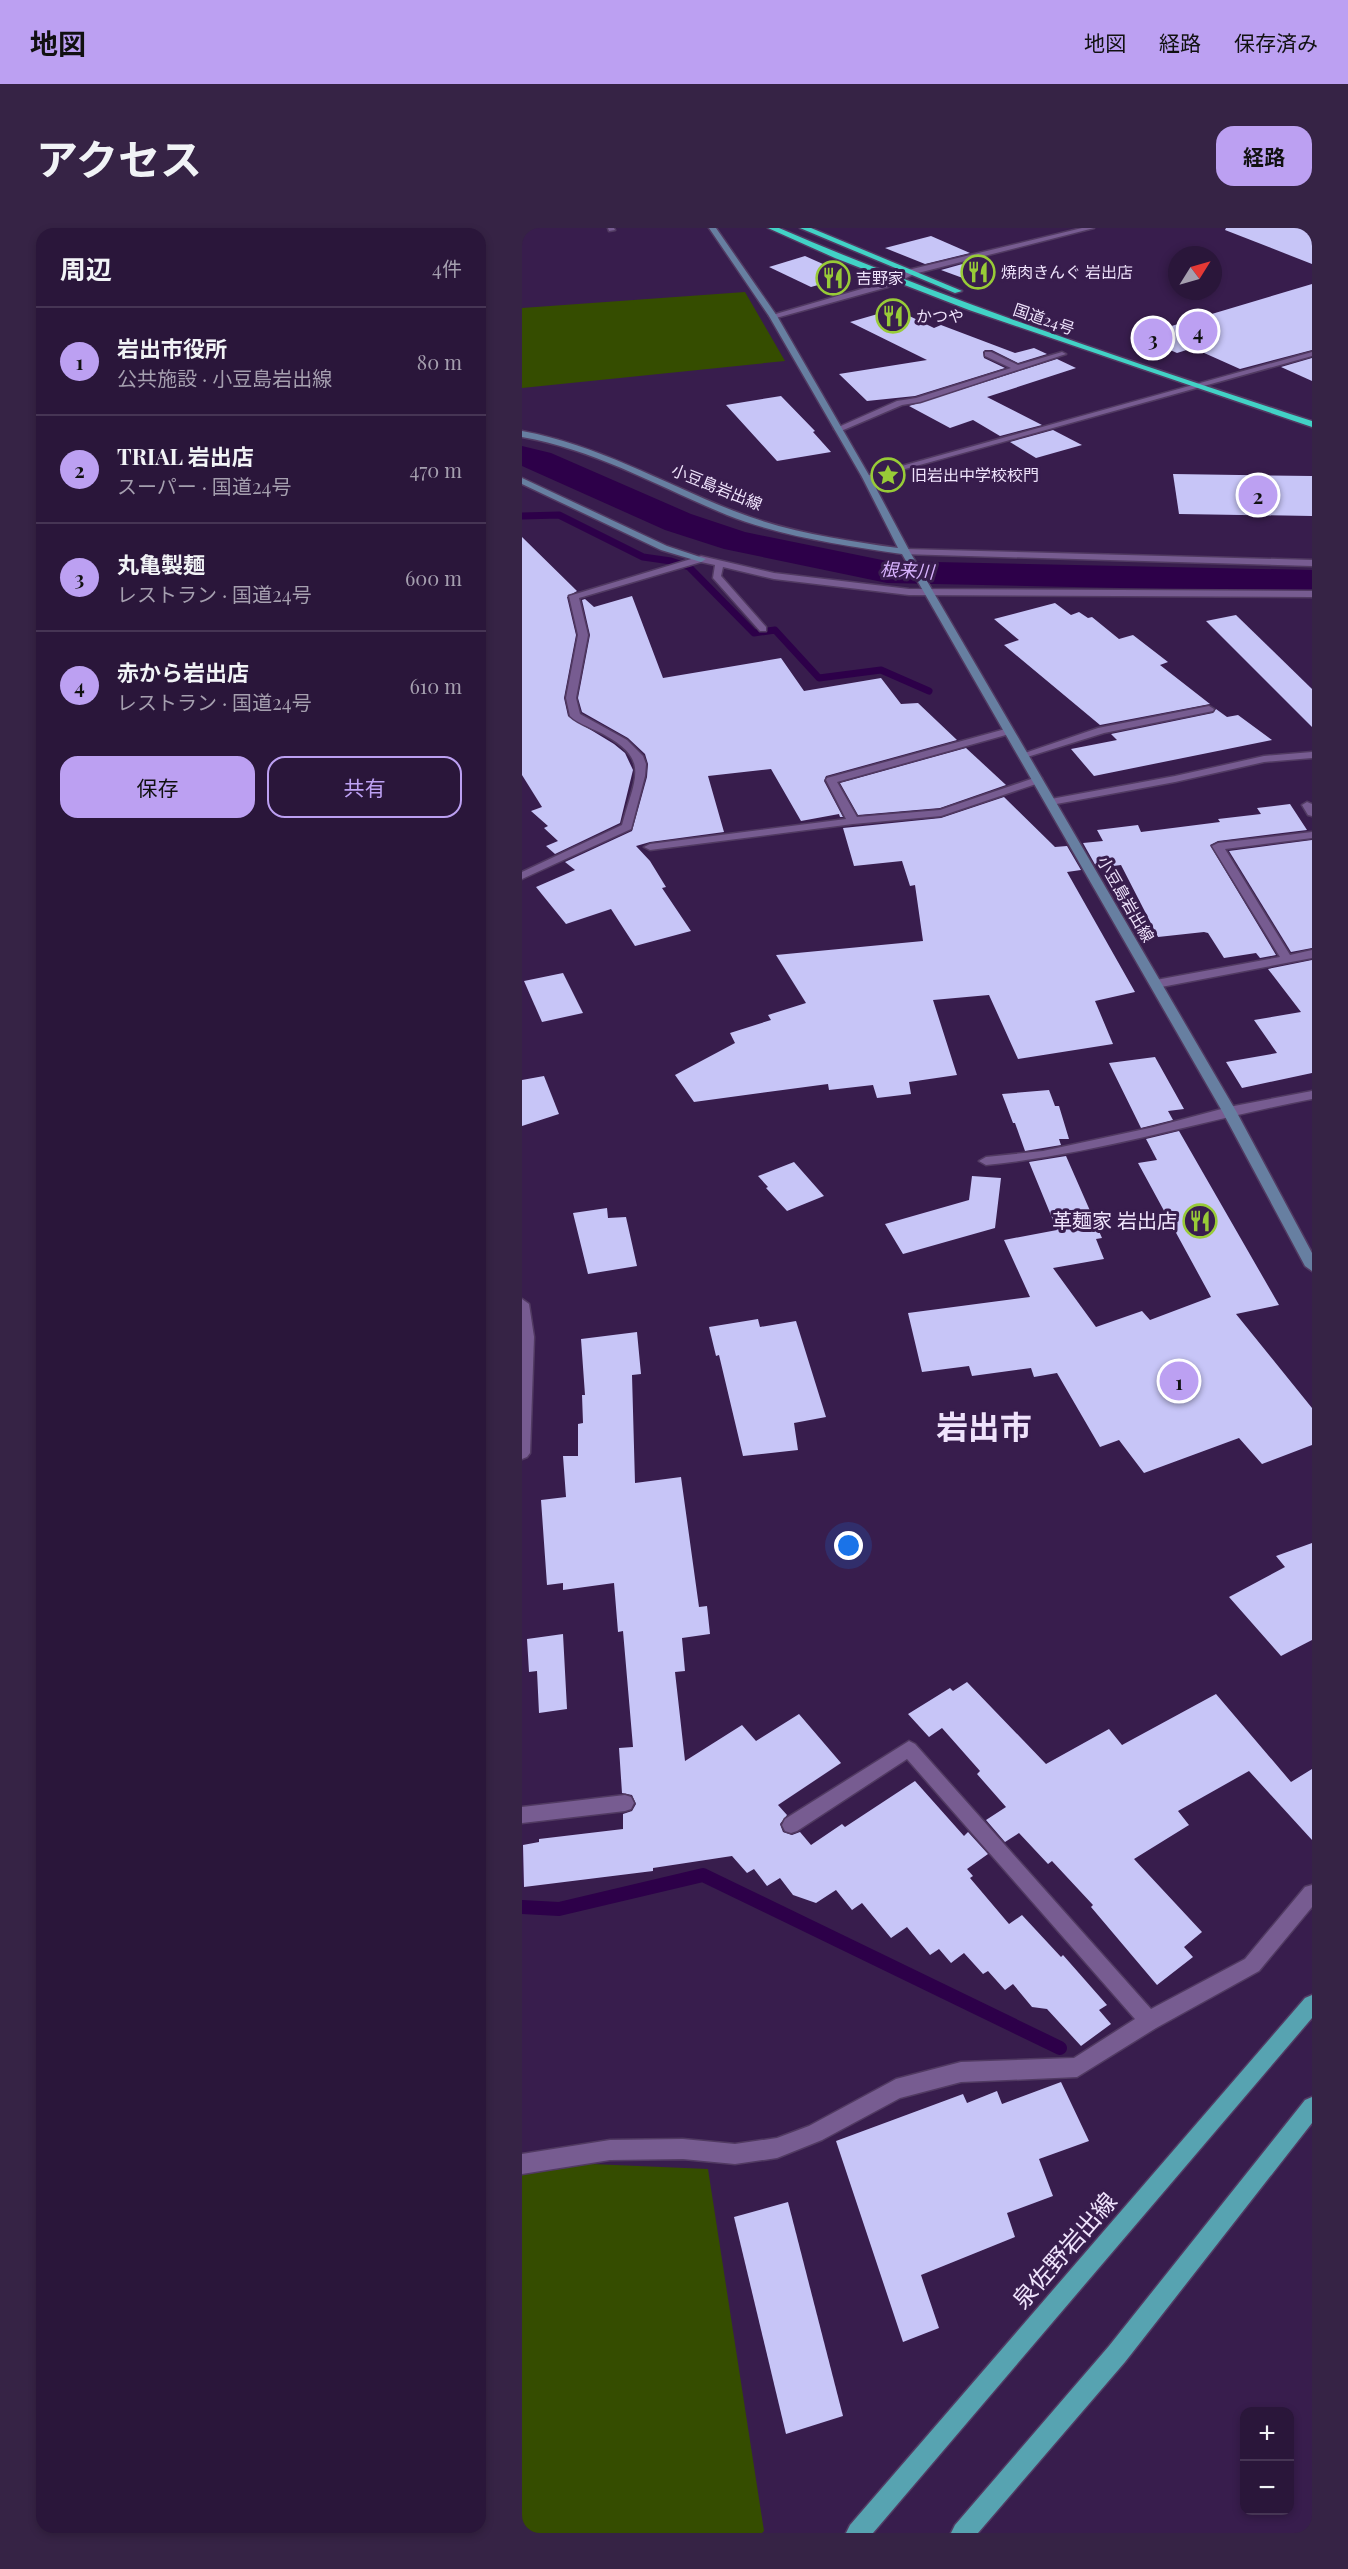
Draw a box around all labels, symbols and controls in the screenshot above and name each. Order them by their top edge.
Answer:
text: 地図 [30,24,86,61]
text: 地図 [1084,28,1126,56]
text: 経路 [1159,28,1201,56]
text: 保存済み [1234,28,1318,56]
button: 経路 [1216,126,1312,186]
text: アクセス [36,130,202,186]
north arrow [1168,246,1222,300]
text: 周辺 [60,251,112,286]
text: 4件 [432,254,462,281]
restaurant icon: 焼肉きんぐ 岩出店 [960,254,996,290]
restaurant icon: 吉野家 [815,260,851,296]
place label: 焼肉きんぐ 岩出店 [1001,261,1133,282]
place label: 吉野家 [856,267,904,288]
restaurant icon: かつや [875,298,911,334]
street label: 国道24号 [1011,298,1078,339]
place label: かつや [916,305,964,326]
pin: 4 [1178,308,1218,354]
pin: 3 [1134,316,1172,360]
text: 岩出市役所 [117,333,227,363]
text: 1 [76,348,83,375]
text: 80 m [417,348,462,375]
text: 公共施設 · 小豆島岩出線 [117,364,332,391]
text: TRIAL 岩出店 [117,441,254,471]
text: 2 [74,456,85,483]
text: 470 m [410,456,462,483]
place icon: 旧岩出中学校校門 [870,457,906,493]
street label: 小豆島岩出線 [669,459,766,514]
place label: 旧岩出中学校校門 [911,464,1039,485]
text: スーパー · 国道24号 [117,472,292,499]
pin: 2 [1238,472,1278,518]
text: 丸亀製麺 [117,549,205,579]
water label: 根来川 [879,557,937,584]
text: 3 [75,564,84,591]
text: 600 m [405,564,462,591]
text: レストラン · 国道24号 [117,580,312,607]
text: 赤から岩出店 [117,657,249,687]
text: 4 [74,672,85,699]
text: 610 m [410,672,462,699]
text: レストラン · 国道24号 [117,688,312,715]
button: 保存 [60,756,255,818]
button: 共有 [267,756,462,818]
street label: 小豆島岩出線 [1093,852,1160,946]
restaurant icon: 革麺家 岩出店 [1182,1203,1218,1239]
place label: 革麺家 岩出店 [1052,1206,1177,1233]
pin: 1 [1160,1358,1198,1404]
district label: 岩出市 [936,1404,1032,1447]
your location [834,1531,863,1560]
street label: 泉佐野岩出線 [1004,2185,1123,2315]
map controls [1240,2407,1294,2515]
button: + [1240,2407,1294,2461]
button: − [1240,2461,1294,2515]

